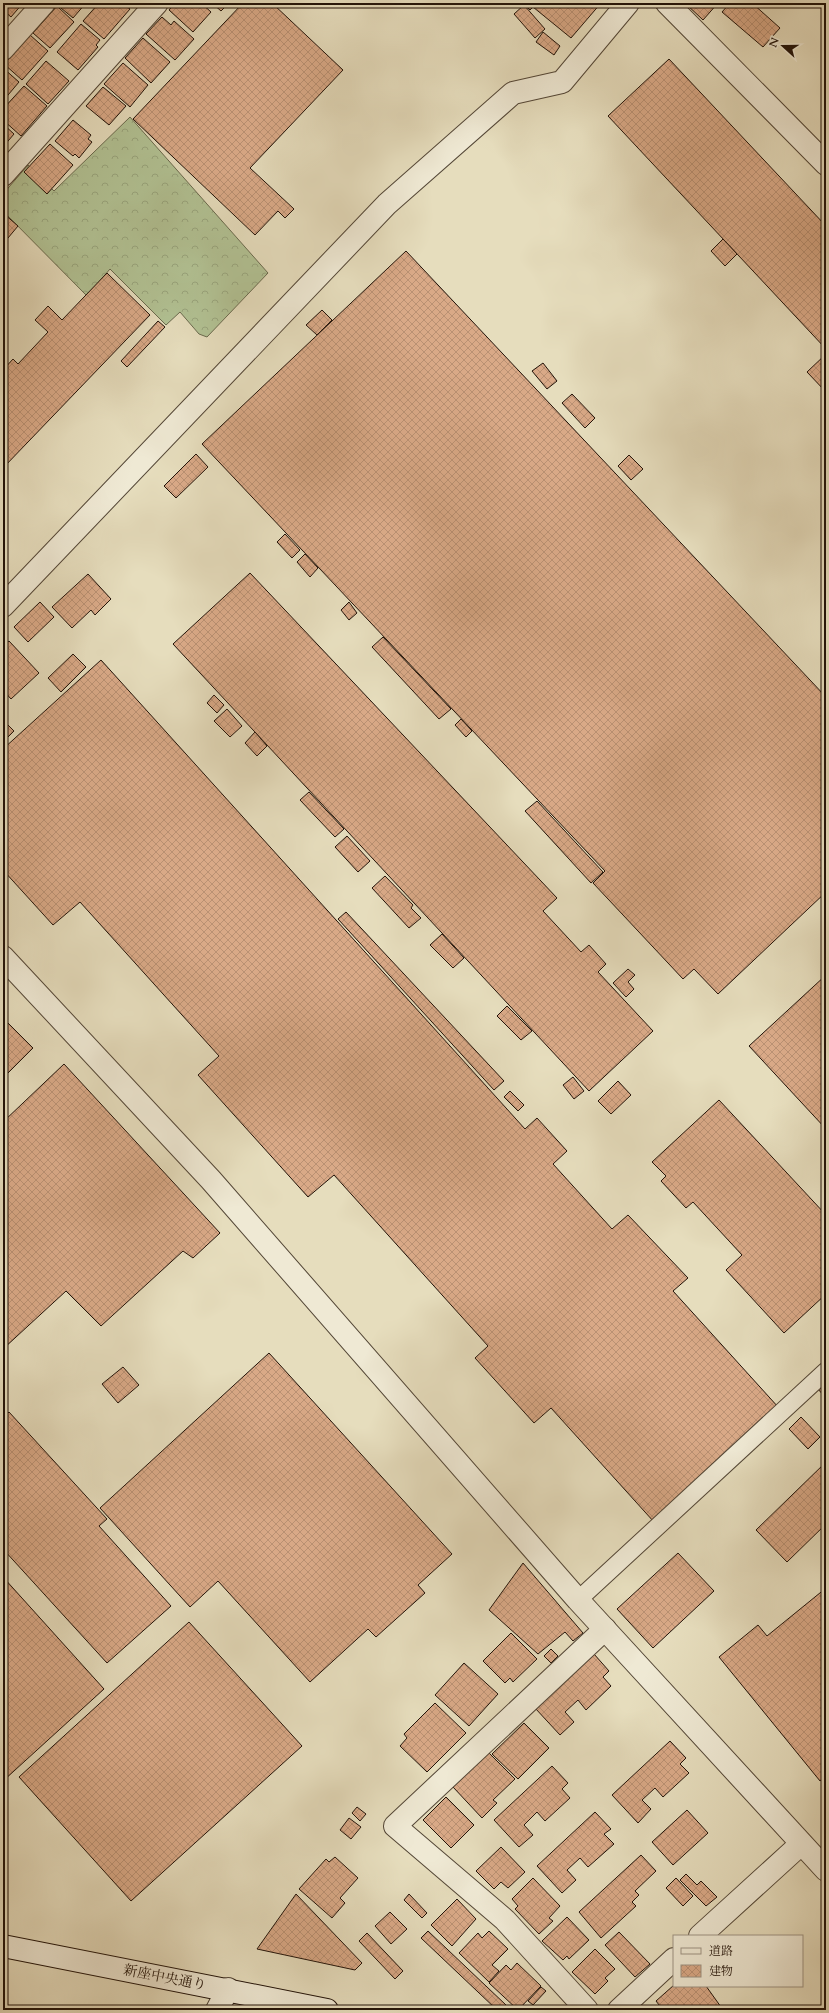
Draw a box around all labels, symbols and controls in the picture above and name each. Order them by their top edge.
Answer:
north arrow [763,26,803,66]
text: N [765,35,783,50]
legend [673,1935,803,1987]
text: 道路 [709,1943,733,1959]
street label: 新座中央通り [122,1960,208,1995]
text: 建物 [709,1963,733,1979]

